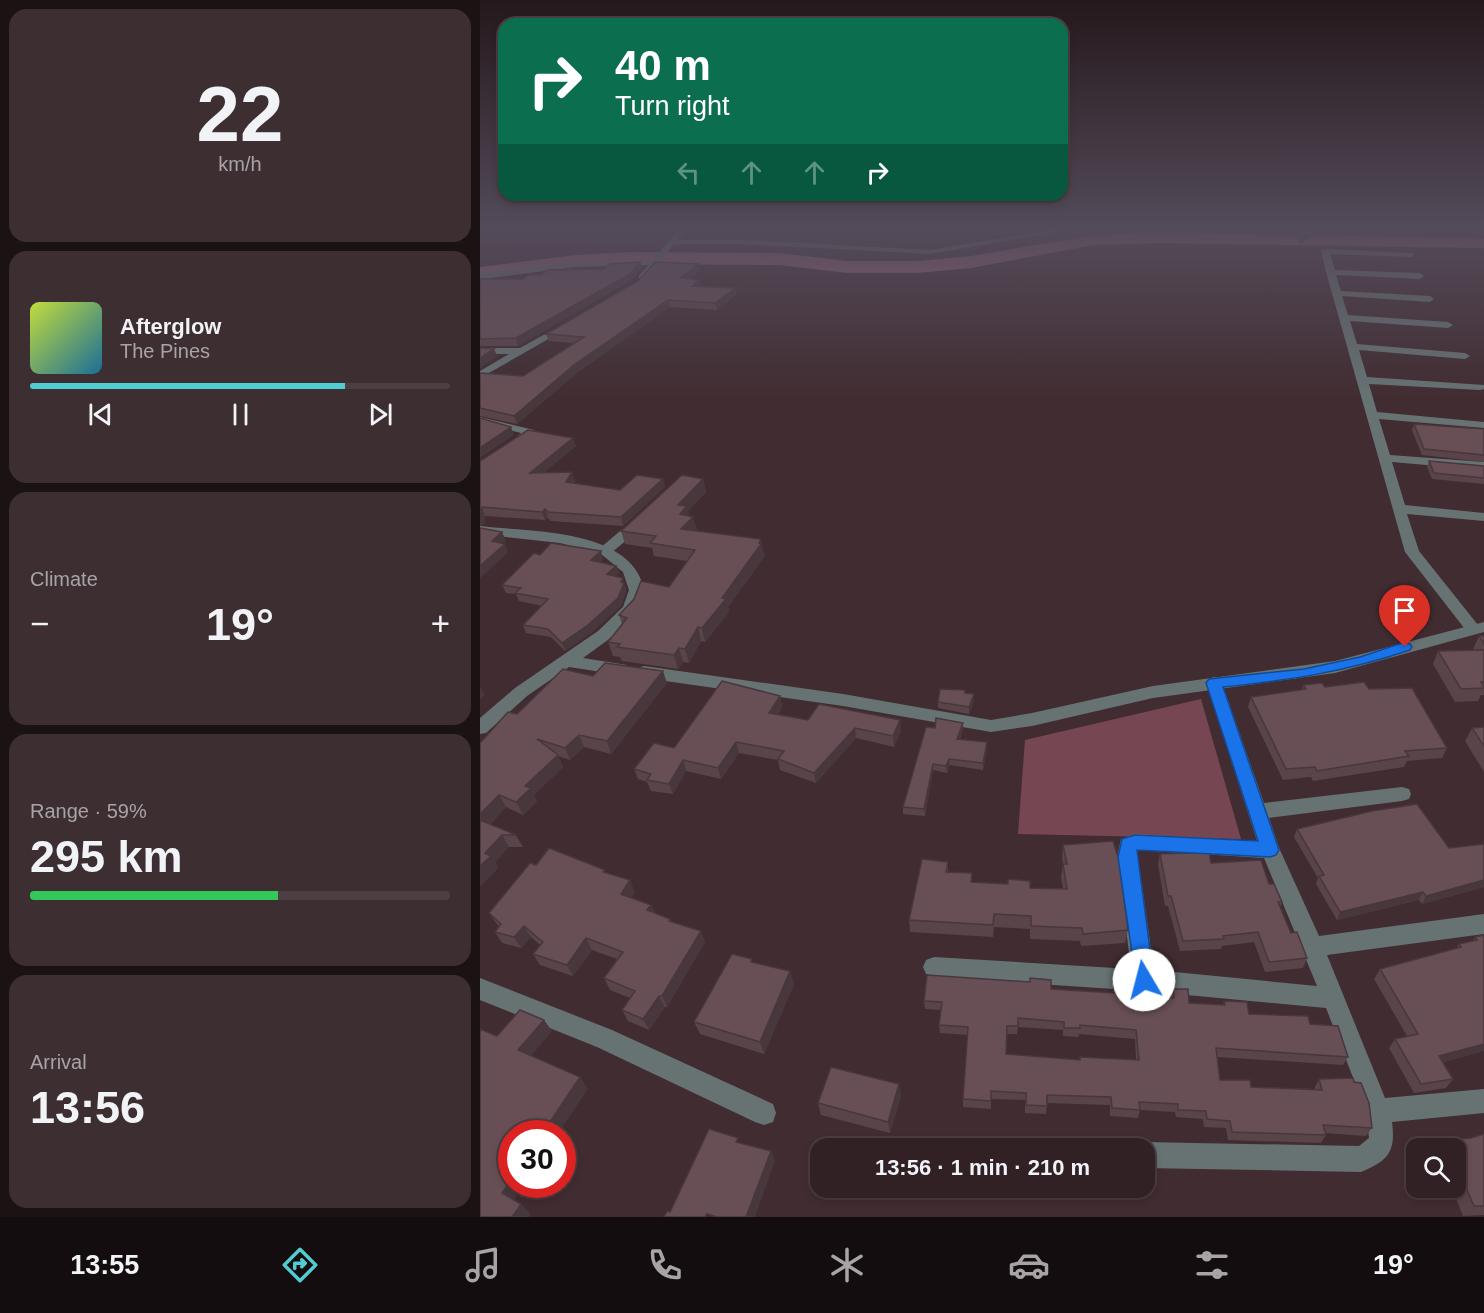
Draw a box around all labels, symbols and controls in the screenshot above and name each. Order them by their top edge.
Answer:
icon: right [516,42,594,120]
text: 40 m [615,42,711,89]
text: 22 [197,70,283,158]
text: Turn right [615,91,730,121]
text: km/h [218,153,262,175]
icon: left [672,156,705,189]
icon: ahead [735,156,768,189]
icon: ahead [798,156,831,189]
icon: right [861,156,894,189]
text: Afterglow [120,314,221,339]
text: The Pines [120,340,210,362]
icon: previous [84,398,117,431]
icon: pause [224,398,257,431]
icon: next [364,398,397,431]
text: Climate [30,568,98,590]
pin [1379,585,1430,647]
icon: arrive [1388,594,1421,627]
text: 19° [206,599,274,650]
text: − [30,605,49,642]
text: + [431,605,450,642]
text: Range · 59% [30,800,147,822]
text: 295 km [30,831,183,882]
position arrow [1112,948,1176,1012]
text: Arrival [30,1051,87,1073]
text: 13:56 [30,1082,145,1133]
speed limit sign: 30 [498,1120,576,1198]
map controls [1406,1138,1466,1198]
button: search [1406,1138,1466,1198]
text: 13:56 · 1 min · 210 m [875,1155,1090,1180]
icon: directions [279,1244,321,1286]
icon: music [462,1244,504,1286]
icon: phone [644,1244,686,1286]
icon: climate [826,1244,868,1286]
icon: car [1008,1244,1050,1286]
icon: filters [1191,1244,1233,1286]
text: 13:55 [70,1250,139,1280]
text: 19° [1373,1250,1414,1280]

